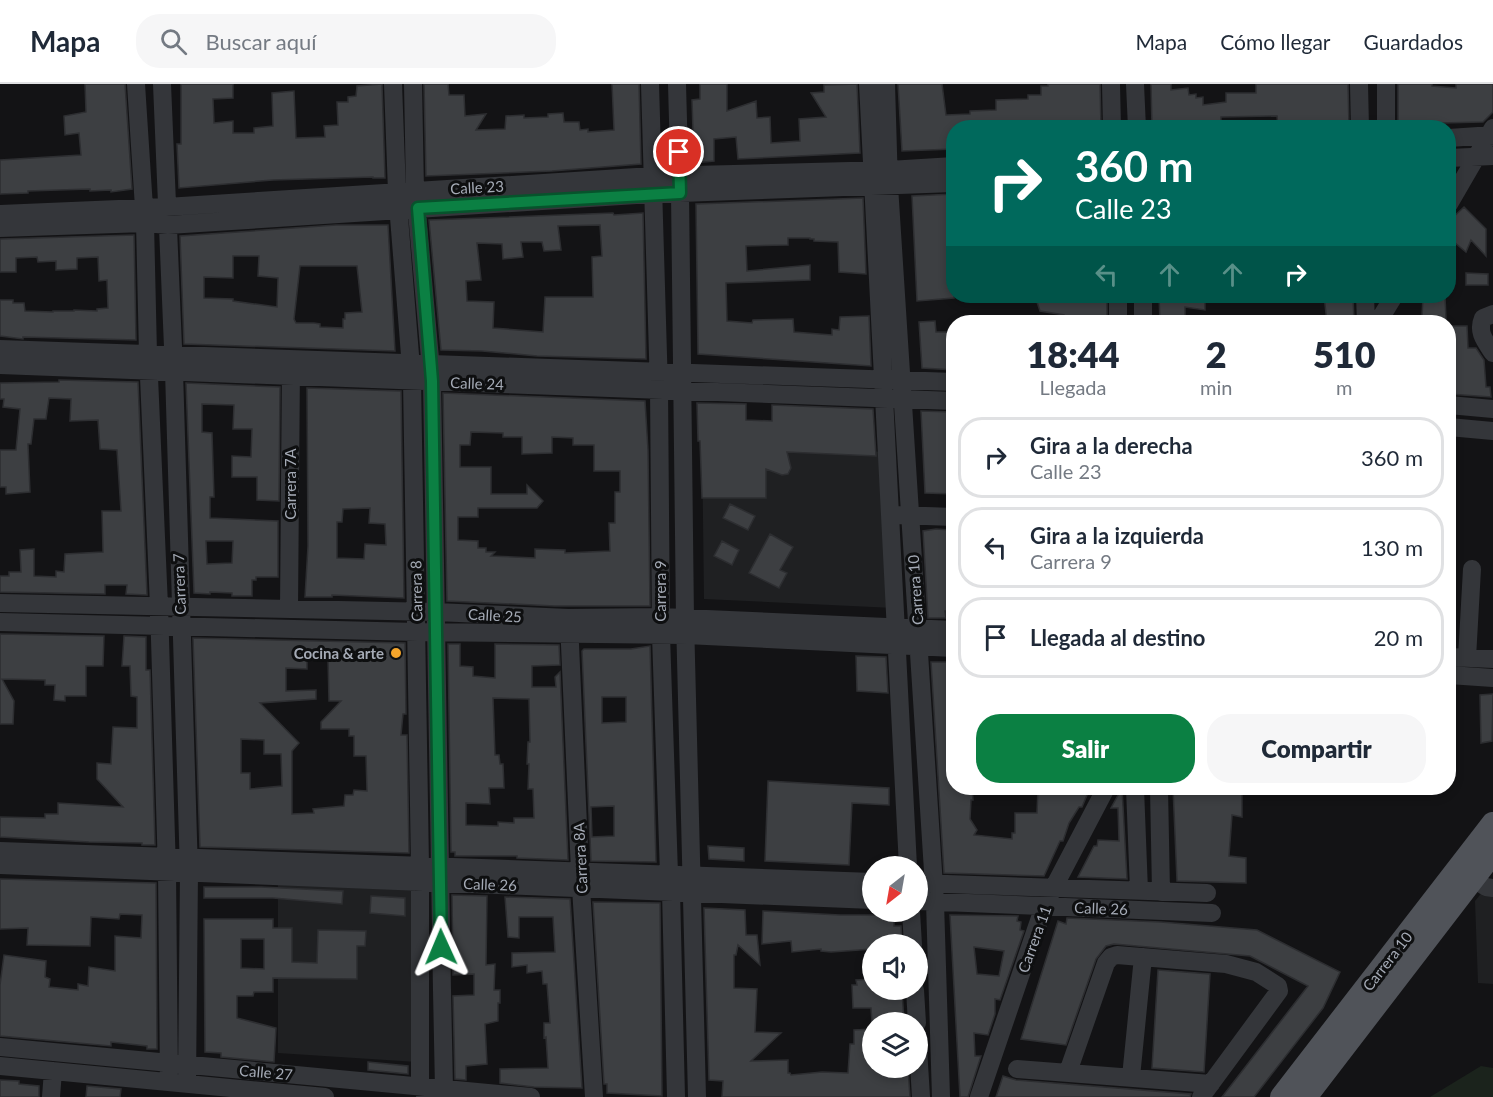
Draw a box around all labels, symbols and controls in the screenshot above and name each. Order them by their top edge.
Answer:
search box [136,14,556,68]
text: Mapa [30,24,100,58]
icon: search [157,25,190,58]
text: Buscar aquí [205,28,317,55]
text: Mapa [1135,29,1187,54]
text: Cómo llegar [1220,29,1331,54]
text: Guardados [1364,29,1463,54]
pin [653,126,704,177]
icon: arrive [662,135,695,168]
text: 360 m [1075,141,1193,191]
icon: right [976,144,1054,222]
street label: Calle 23 [450,177,504,197]
text: Calle 23 [1075,192,1172,225]
icon: left [1090,258,1123,291]
icon: ahead [1153,258,1186,291]
icon: ahead [1216,258,1249,291]
icon: right [1279,258,1312,291]
text: 18:44 [1026,332,1120,376]
text: 2 [1206,332,1227,376]
text: 510 [1313,332,1376,376]
street label: Calle 24 [450,373,504,393]
text: Llegada [1039,375,1107,399]
text: min [1200,375,1232,399]
text: m [1336,375,1352,399]
text: Gira a la derecha [1030,432,1193,459]
icon: right [979,441,1012,474]
text: 360 m [1361,444,1423,471]
street label: Carrera 7A [281,447,299,520]
text: Calle 23 [1030,459,1102,483]
text: Gira a la izquierda [1030,522,1204,549]
icon: left [979,531,1012,564]
text: 130 m [1361,534,1423,561]
text: Carrera 9 [1030,549,1112,573]
street label: Carrera 7 [169,553,189,615]
street label: Carrera 10 [904,554,926,626]
street label: Carrera 8 [406,560,426,622]
street label: Carrera 9 [651,560,669,622]
street label: Calle 25 [468,605,522,625]
icon: arrive [979,621,1012,654]
text: Llegada al destino [1030,624,1206,651]
text: 20 m [1374,624,1423,651]
place label: Cocina & arte [294,644,384,662]
marker: Cocina & arte [389,646,403,660]
button: Salir [976,714,1195,783]
button: Compartir [1207,714,1426,783]
street label: Carrera 8A [569,821,591,894]
north arrow [862,856,928,922]
map controls [862,856,928,1078]
street label: Calle 26 [463,874,517,894]
street label: Calle 26 [1074,898,1128,918]
street label: Carrera 11 [1014,903,1054,975]
position arrow [409,915,473,979]
street label: Carrera 10 [1358,928,1416,994]
button: sound [862,934,928,1000]
button: layers [862,1012,928,1078]
street label: Calle 27 [238,1061,294,1083]

